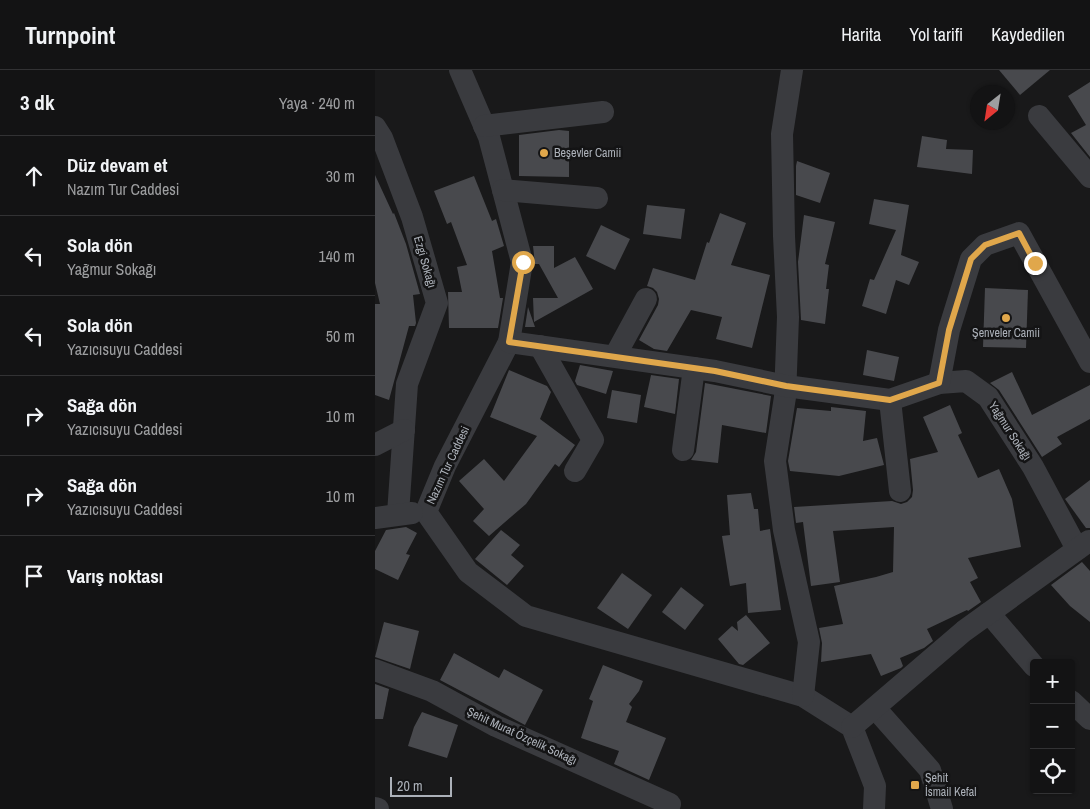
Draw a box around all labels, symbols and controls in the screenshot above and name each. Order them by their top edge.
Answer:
text: Turnpoint [25,19,115,51]
text: Harita [841,22,881,47]
text: Yol tarifi [909,22,963,47]
text: Kaydedilen [991,22,1065,47]
north arrow [970,85,1015,130]
text: 3 dk [20,88,54,117]
text: Yaya · 240 m [279,92,355,114]
place label: Beşevler Camii [554,145,621,161]
marker: Beşevler Camii [538,147,550,159]
text: Düz devam et [67,152,167,178]
icon: ahead [20,162,48,190]
text: 30 m [326,165,355,187]
text: Nazım Tur Caddesi [67,178,179,200]
text: Sola dön [67,232,133,258]
street label: Ezgi Sokağı [410,234,440,290]
icon: left [20,242,48,270]
text: 140 m [319,245,355,267]
route start [512,251,535,274]
route end [1024,252,1047,275]
text: Yağmur Sokağı [67,258,156,280]
text: Sola dön [67,312,133,338]
marker: Şenveler Camii [1000,312,1012,324]
icon: left [20,322,48,350]
text: 50 m [326,325,355,347]
place label: Şenveler Camii [972,325,1040,341]
text: Yazıcısuyu Caddesi [67,338,183,360]
text: Sağa dön [67,392,137,418]
street label: Yağmur Sokağı [985,399,1035,463]
icon: right [20,402,48,430]
text: 10 m [326,405,355,427]
text: Yazıcısuyu Caddesi [67,418,183,440]
street label: Nazım Tur Caddesi [423,423,473,507]
text: Sağa dön [67,472,137,498]
icon: right [20,482,48,510]
text: 10 m [326,485,355,507]
text: Yazıcısuyu Caddesi [67,498,183,520]
icon: arrive [20,562,48,590]
text: Varış noktası [67,563,163,589]
map controls [1030,659,1075,794]
button: + [1030,659,1075,704]
street label: Şehit Murat Özçelik Sokağı [464,703,580,769]
button: − [1030,704,1075,749]
button: locate [1030,749,1075,794]
place label: Şehit İsmail Kefal [925,770,976,800]
scale bar [390,774,453,797]
text: 20 m [397,777,423,795]
marker: Şehit İsmail Kefal [909,779,921,791]

